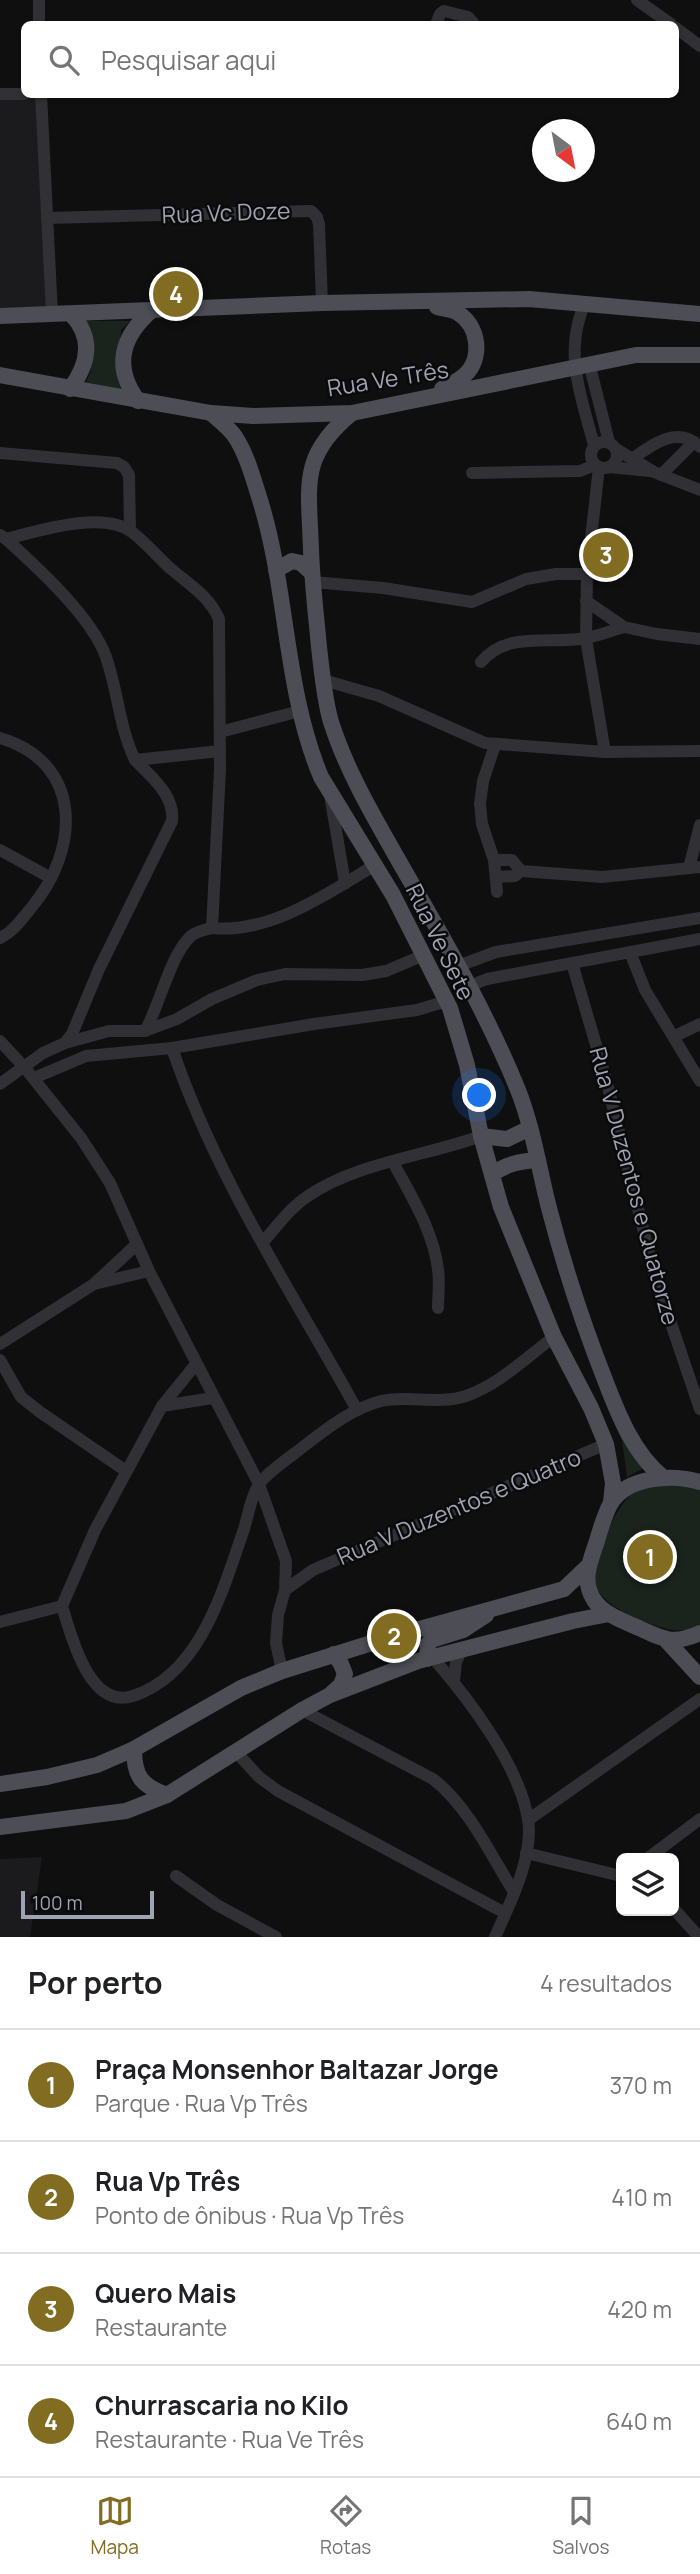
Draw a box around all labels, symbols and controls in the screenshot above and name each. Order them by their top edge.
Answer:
search box [21,21,679,98]
icon: search [45,41,83,79]
text: Pesquisar aqui [101,42,276,78]
north arrow [532,119,595,182]
street label: Rua Vc Doze [161,194,291,230]
pin: 4 [153,268,199,320]
street label: Rua Ve Três [325,353,451,403]
pin: 3 [583,529,629,581]
street label: Rua Ve Sete [399,878,483,1005]
street label: Rua V Duzentos e Quatorze [582,1043,688,1328]
your location [462,1078,496,1112]
street label: Rua V Duzentos e Quatro [332,1440,585,1572]
pin: 1 [627,1531,673,1583]
pin: 2 [371,1610,417,1662]
map controls [616,1853,679,1916]
button: layers [616,1853,679,1916]
scale bar [21,1888,154,1920]
text: 100 m [32,1890,83,1916]
text: Por perto [28,1962,163,2003]
text: 4 resultados [540,1967,672,1999]
text: Praça Monsenhor Baltazar Jorge [95,2051,499,2087]
text: 1 [46,2069,56,2101]
text: 370 m [610,2069,672,2101]
text: Parque · Rua Vp Três [95,2087,308,2119]
text: Rua Vp Três [95,2163,240,2199]
text: 2 [44,2181,58,2213]
text: 410 m [611,2181,672,2213]
text: Ponto de ônibus · Rua Vp Três [95,2199,404,2231]
text: Quero Mais [95,2275,236,2311]
text: 3 [44,2293,58,2325]
text: 420 m [607,2293,672,2325]
text: Restaurante [95,2311,227,2343]
text: Churrascaria no Kilo [95,2387,349,2423]
text: 4 [44,2405,58,2437]
text: 640 m [606,2405,672,2437]
text: Restaurante · Rua Ve Três [95,2423,364,2455]
tab: Mapa [91,2492,139,2560]
tab: Rotas [320,2492,371,2560]
tab: Salvos [552,2492,609,2560]

